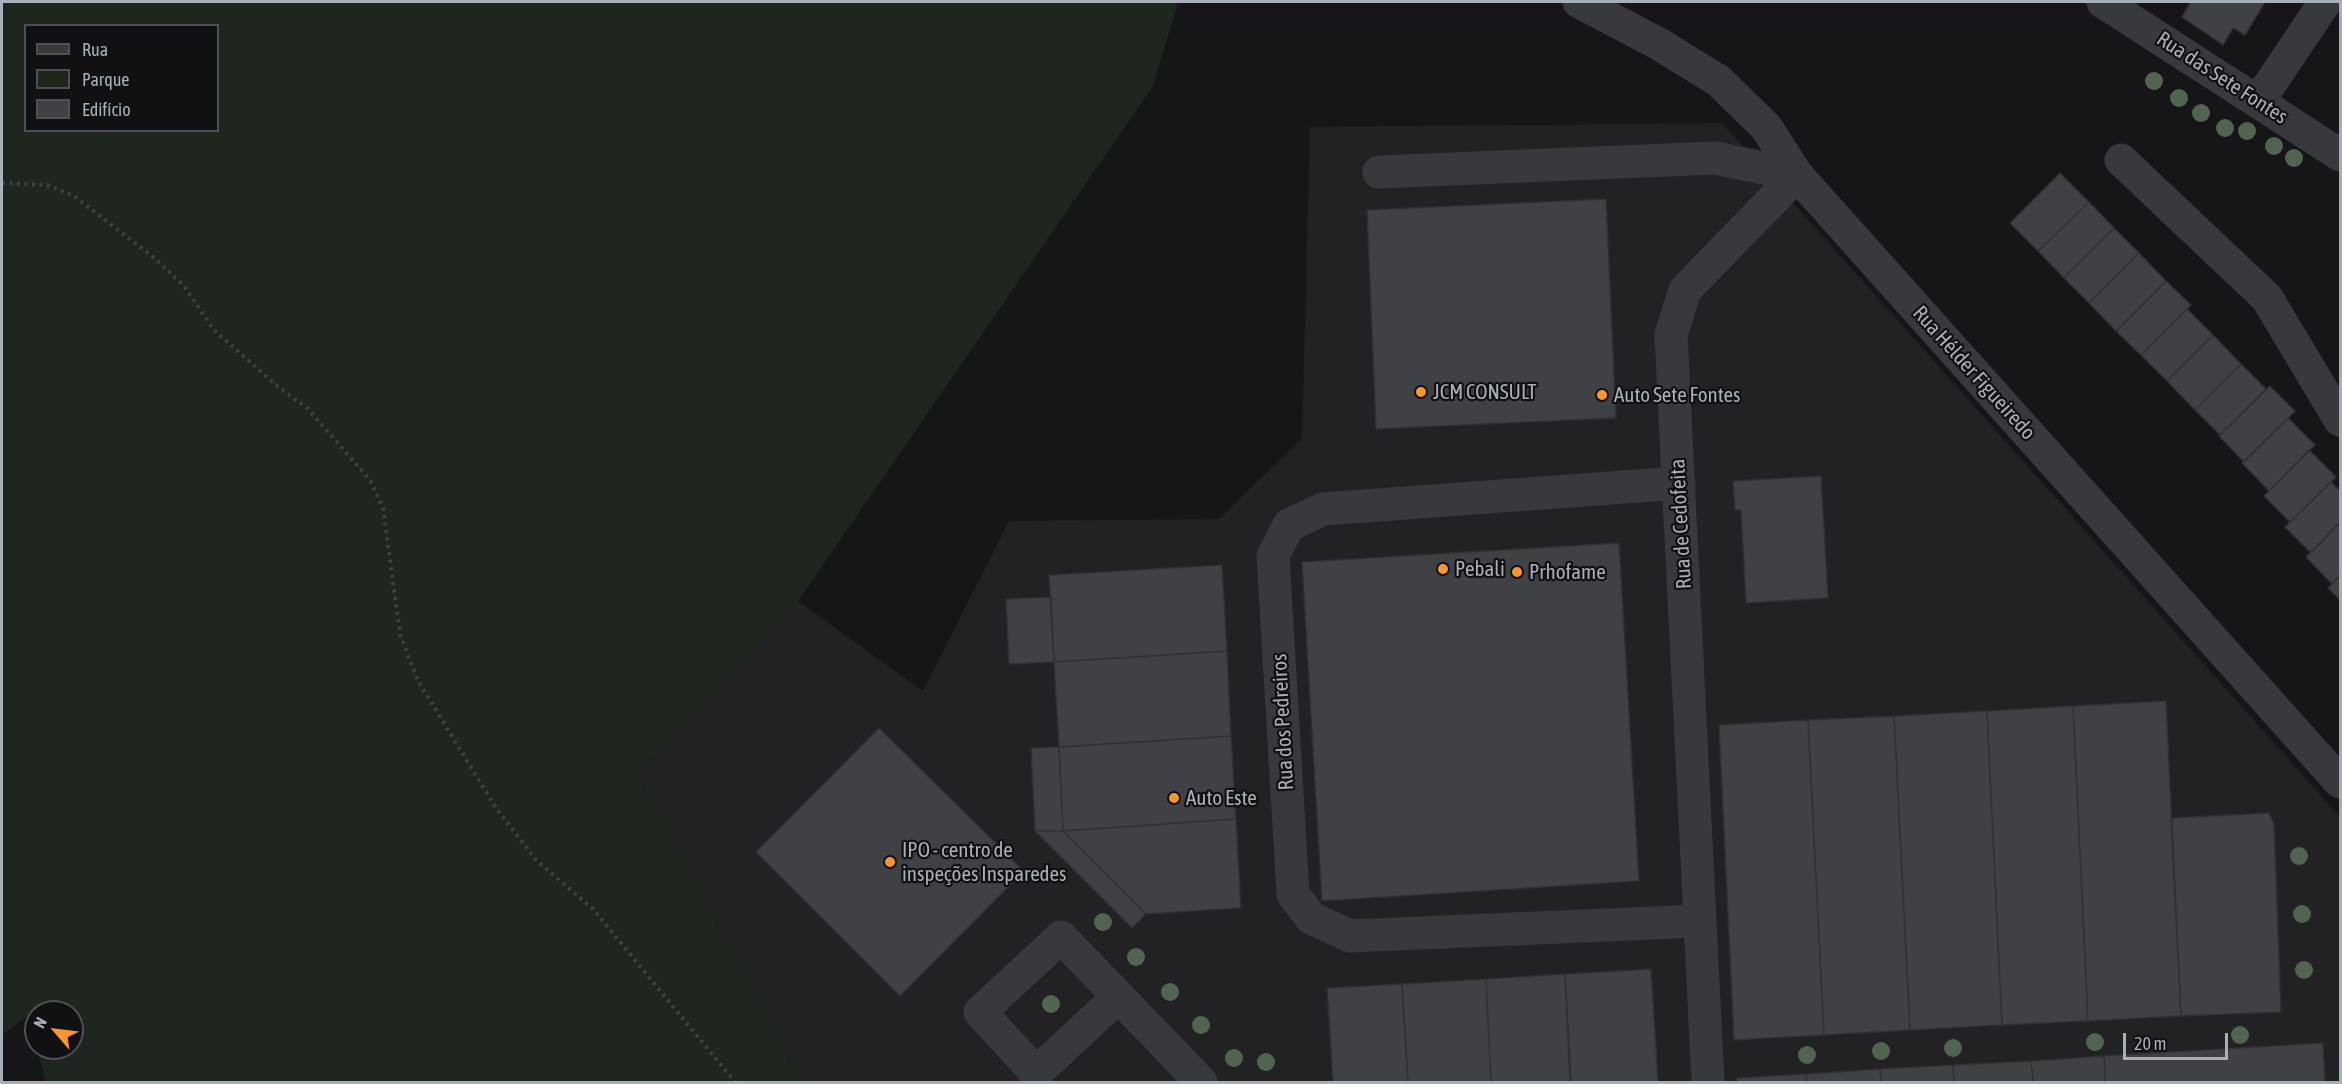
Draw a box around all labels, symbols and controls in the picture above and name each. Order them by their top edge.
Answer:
legend [24,24,219,132]
street label: Rua das Sete Fontes [2152,26,2292,130]
text: Rua [82,39,108,60]
text: Parque [82,69,130,90]
text: Edifício [82,99,131,120]
street label: Rua Hélder Figueiredo [1907,301,2041,445]
place label: JCM CONSULT [1433,379,1536,405]
place label: Auto Sete Fontes [1614,382,1741,408]
marker: JCM CONSULT [1414,385,1428,399]
marker: Auto Sete Fontes [1595,388,1609,402]
street label: Rua de Cedofeita [1665,458,1697,590]
place label: Pebali [1455,556,1505,582]
place label: Prhofame [1529,559,1606,585]
marker: Pebali [1436,562,1450,576]
marker: Prhofame [1510,565,1524,579]
street label: Rua dos Pedreiros [1267,653,1299,791]
place label: Auto Este [1186,785,1257,811]
marker: Auto Este [1167,791,1181,805]
place label: IPO - centro de inspeções Insparedes [902,837,1066,887]
marker: IPO - centro de inspeções Insparedes [883,855,897,869]
north arrow [24,1000,84,1060]
text: N [30,1014,50,1031]
scale bar [2126,1021,2231,1059]
text: 20 m [2134,1033,2166,1054]

